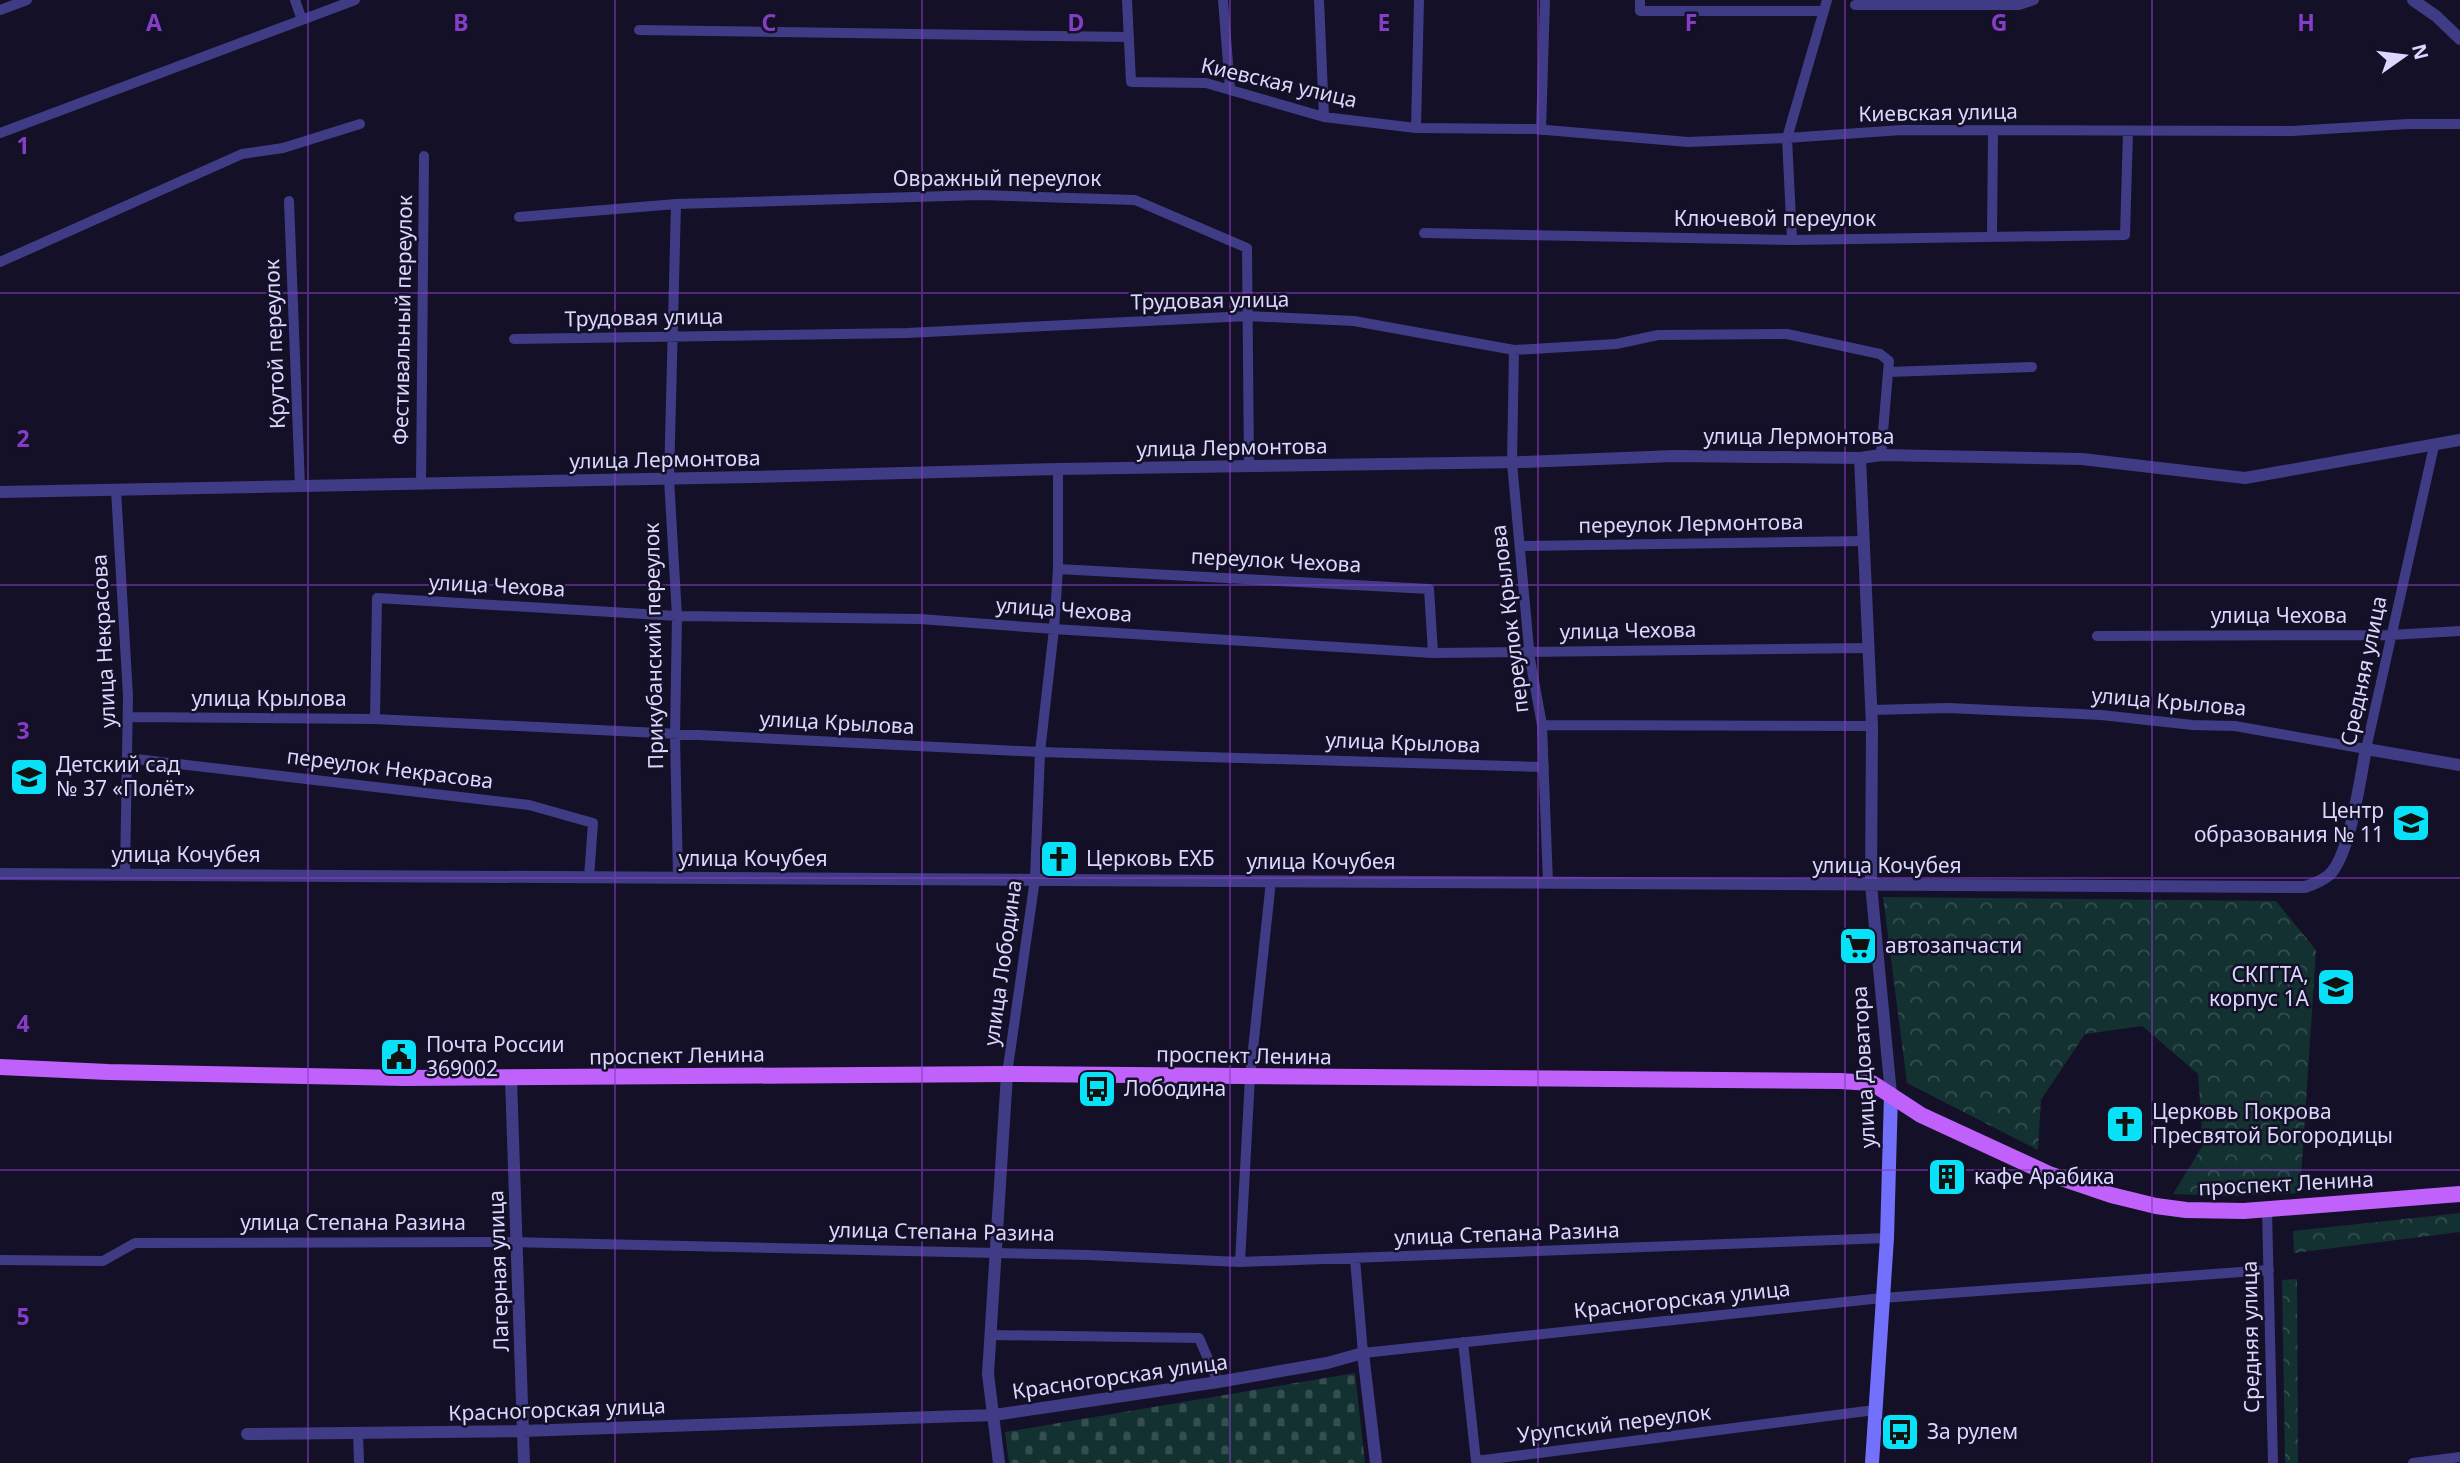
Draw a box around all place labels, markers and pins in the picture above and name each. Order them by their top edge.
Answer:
place label: Детский сад № 37 «Полёт» [56,750,195,802]
school or university icon: Детский сад № 37 «Полёт» [8,756,50,798]
place label: Центр образования № 11 [2194,796,2384,848]
school or university icon: Центр образования № 11 [2390,802,2432,844]
church icon: Церковь ЕХБ [1038,838,1080,880]
place label: Церковь ЕХБ [1086,844,1215,872]
supermarket icon: автозапчасти [1837,925,1879,967]
place label: автозапчасти [1885,931,2022,959]
place label: СКГГТА, корпус 1А [2209,960,2310,1012]
school or university icon: СКГГТА, корпус 1А [2315,966,2357,1008]
place label: Почта России 369002 [426,1030,564,1082]
public building icon: Почта России 369002 [378,1036,420,1078]
bus stop icon: Лободина [1076,1068,1118,1110]
place label: Лободина [1124,1074,1226,1102]
place label: Церковь Покрова Пресвятой Богородицы [2152,1097,2393,1149]
church icon: Церковь Покрова Пресвятой Богородицы [2104,1103,2146,1145]
building icon: кафе Арабика [1926,1156,1968,1198]
place label: кафе Арабика [1974,1162,2115,1190]
bus stop icon: За рулем [1879,1411,1921,1453]
place label: За рулем [1927,1417,2018,1445]

